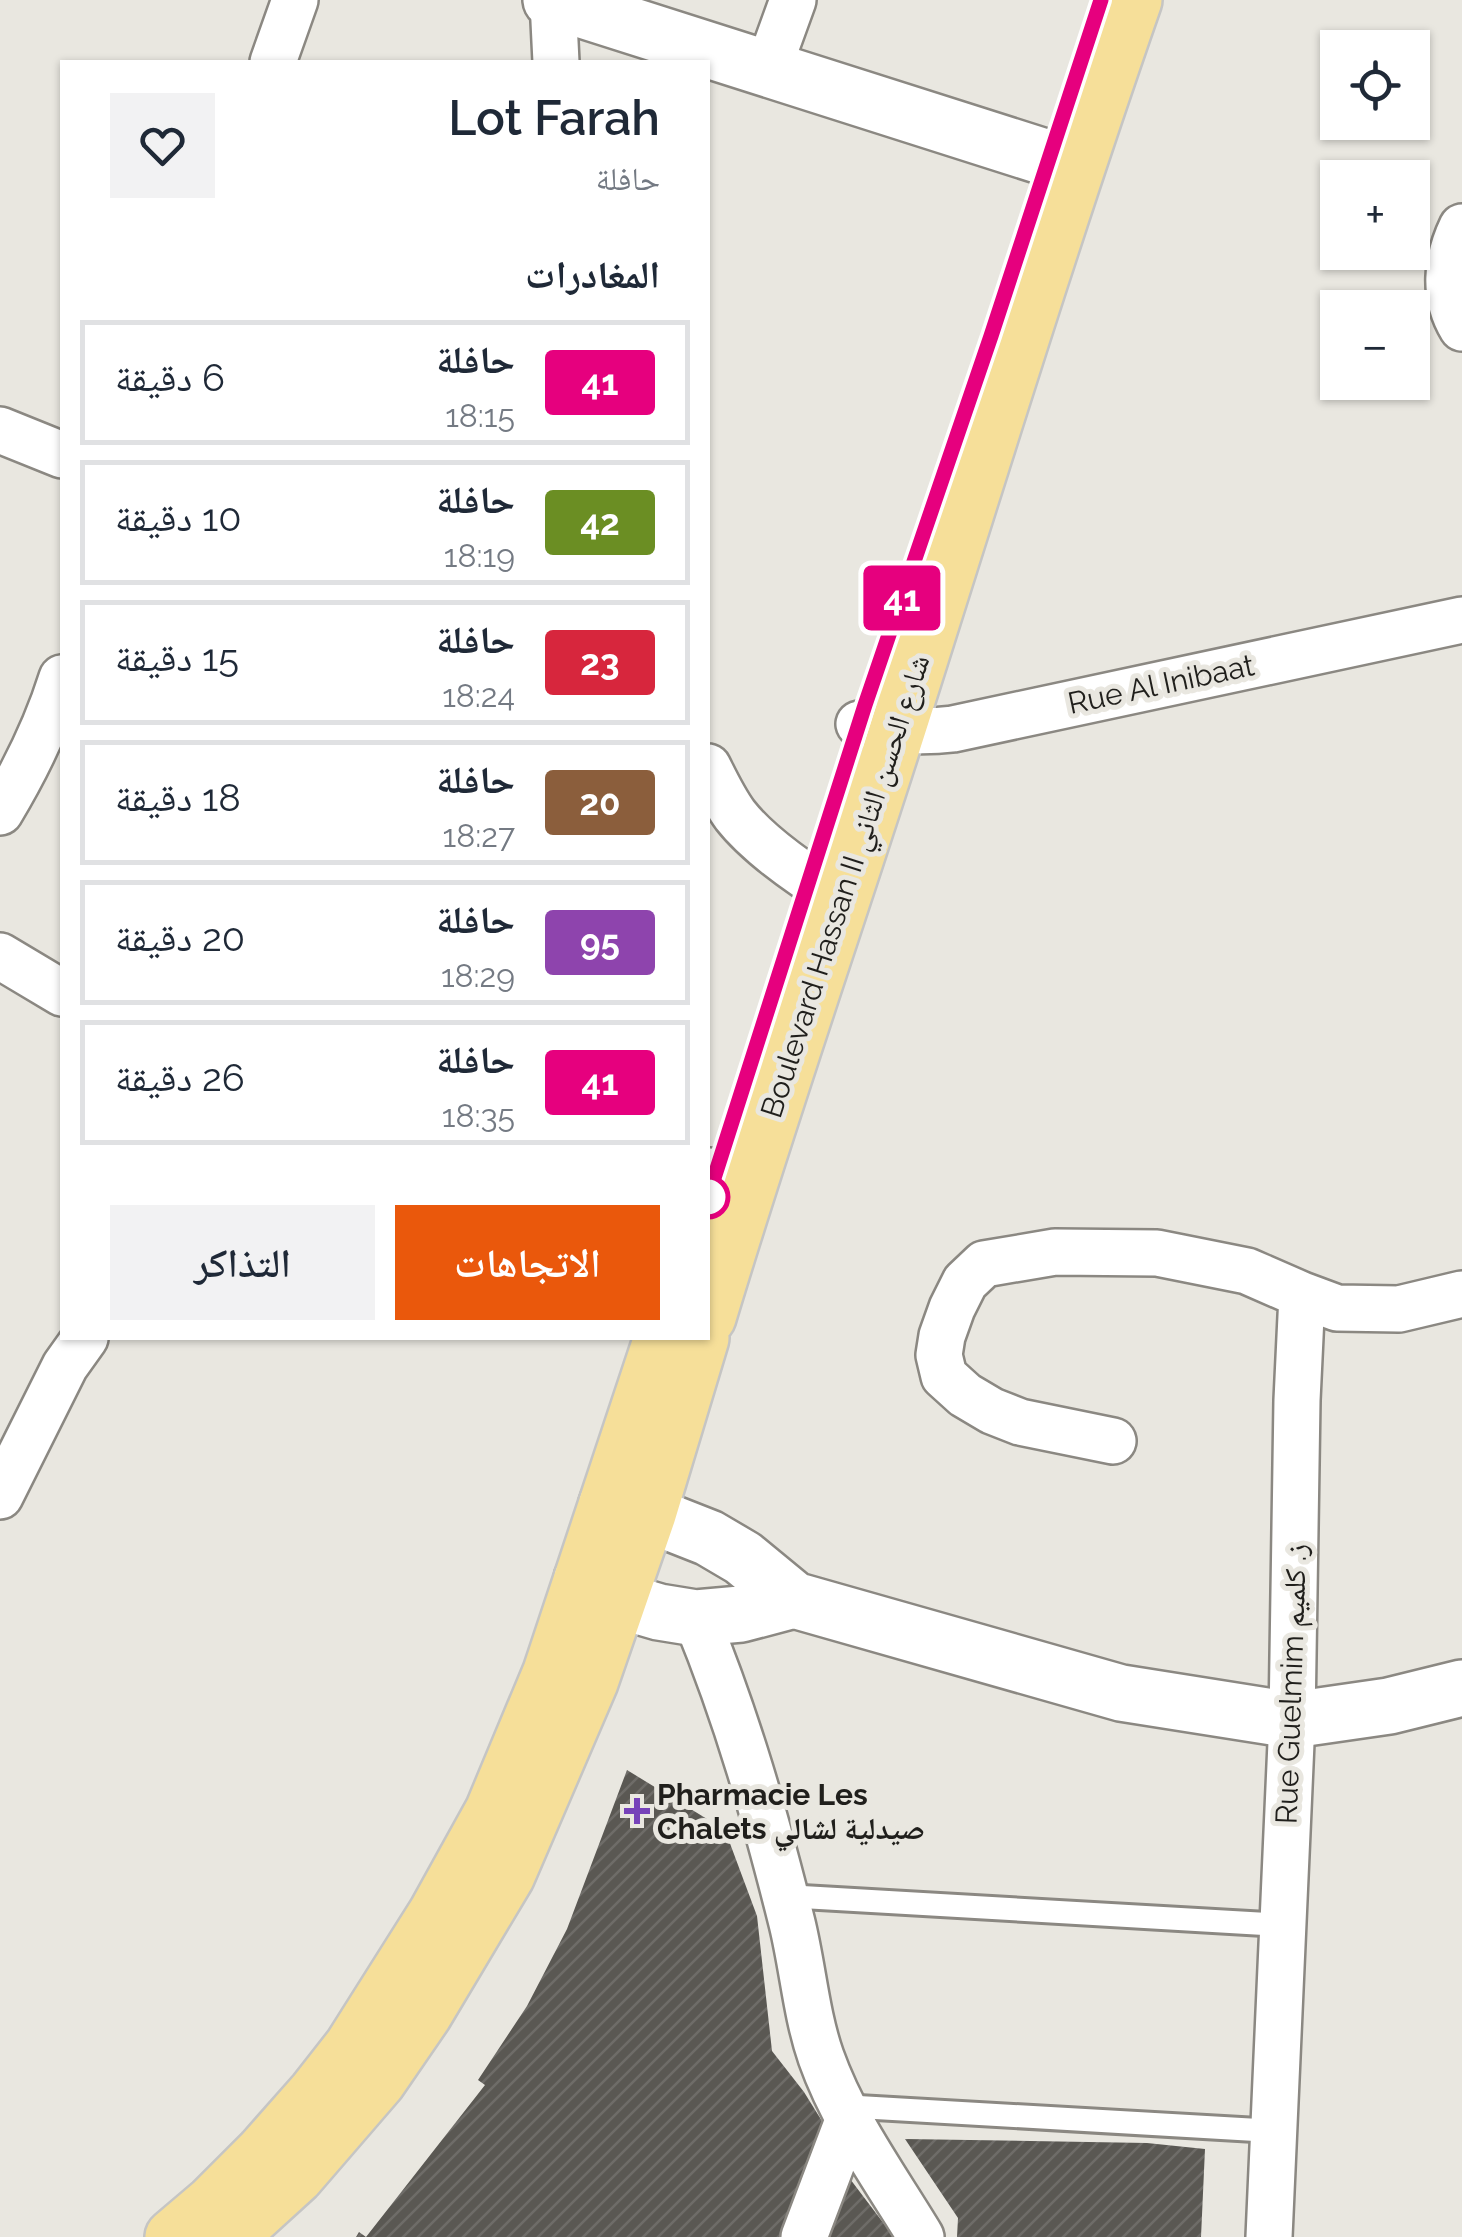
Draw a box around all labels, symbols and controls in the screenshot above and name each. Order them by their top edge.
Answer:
map controls [1320,30,1430,400]
button: locate [1320,30,1430,140]
text: Lot Farah [448,90,660,146]
button: heart [110,93,215,198]
text: حافلة [596,160,660,197]
button: + [1320,160,1430,270]
text: المغادرات [525,252,660,297]
button: − [1320,290,1430,400]
text: حافلة [436,337,515,382]
text: 6 دقيقة [115,355,225,400]
text: 41 [581,362,619,403]
text: 18:15 [445,397,515,434]
text: حافلة [436,477,515,522]
text: 10 دقيقة [115,495,241,540]
text: 42 [580,502,620,543]
text: 18:19 [444,537,515,574]
line badge: 41 [857,566,947,630]
text: 41 [883,578,921,619]
text: حافلة [436,617,515,662]
text: 15 دقيقة [115,635,239,680]
text: 23 [580,642,620,683]
street label: Rue Al Inibaat [1065,647,1257,721]
street label: Boulevard Hassan II شارع الحسن الثاني [753,650,943,1124]
text: 18:24 [442,677,515,714]
text: حافلة [436,757,515,802]
text: 18 دقيقة [115,775,241,820]
text: 20 [579,782,621,823]
text: 18:27 [443,817,515,854]
text: حافلة [436,897,515,942]
text: 20 دقيقة [115,915,245,960]
text: 95 [580,922,620,963]
text: 18:29 [441,957,515,994]
text: حافلة [436,1037,515,1082]
text: 26 دقيقة [115,1055,245,1100]
text: 41 [581,1062,619,1103]
text: 18:35 [442,1097,515,1134]
unlabelled marker [687,1176,729,1218]
button: التذاكر [110,1205,375,1320]
button: الاتجاهات [395,1205,660,1320]
street label: Rue Guelmim ز. كلميم [1269,1543,1316,1825]
place label: Pharmacie Les Chalets صيدلية لشالي [657,1777,925,1852]
marker: Pharmacie Les Chalets صيدلية لشالي [626,1800,648,1822]

